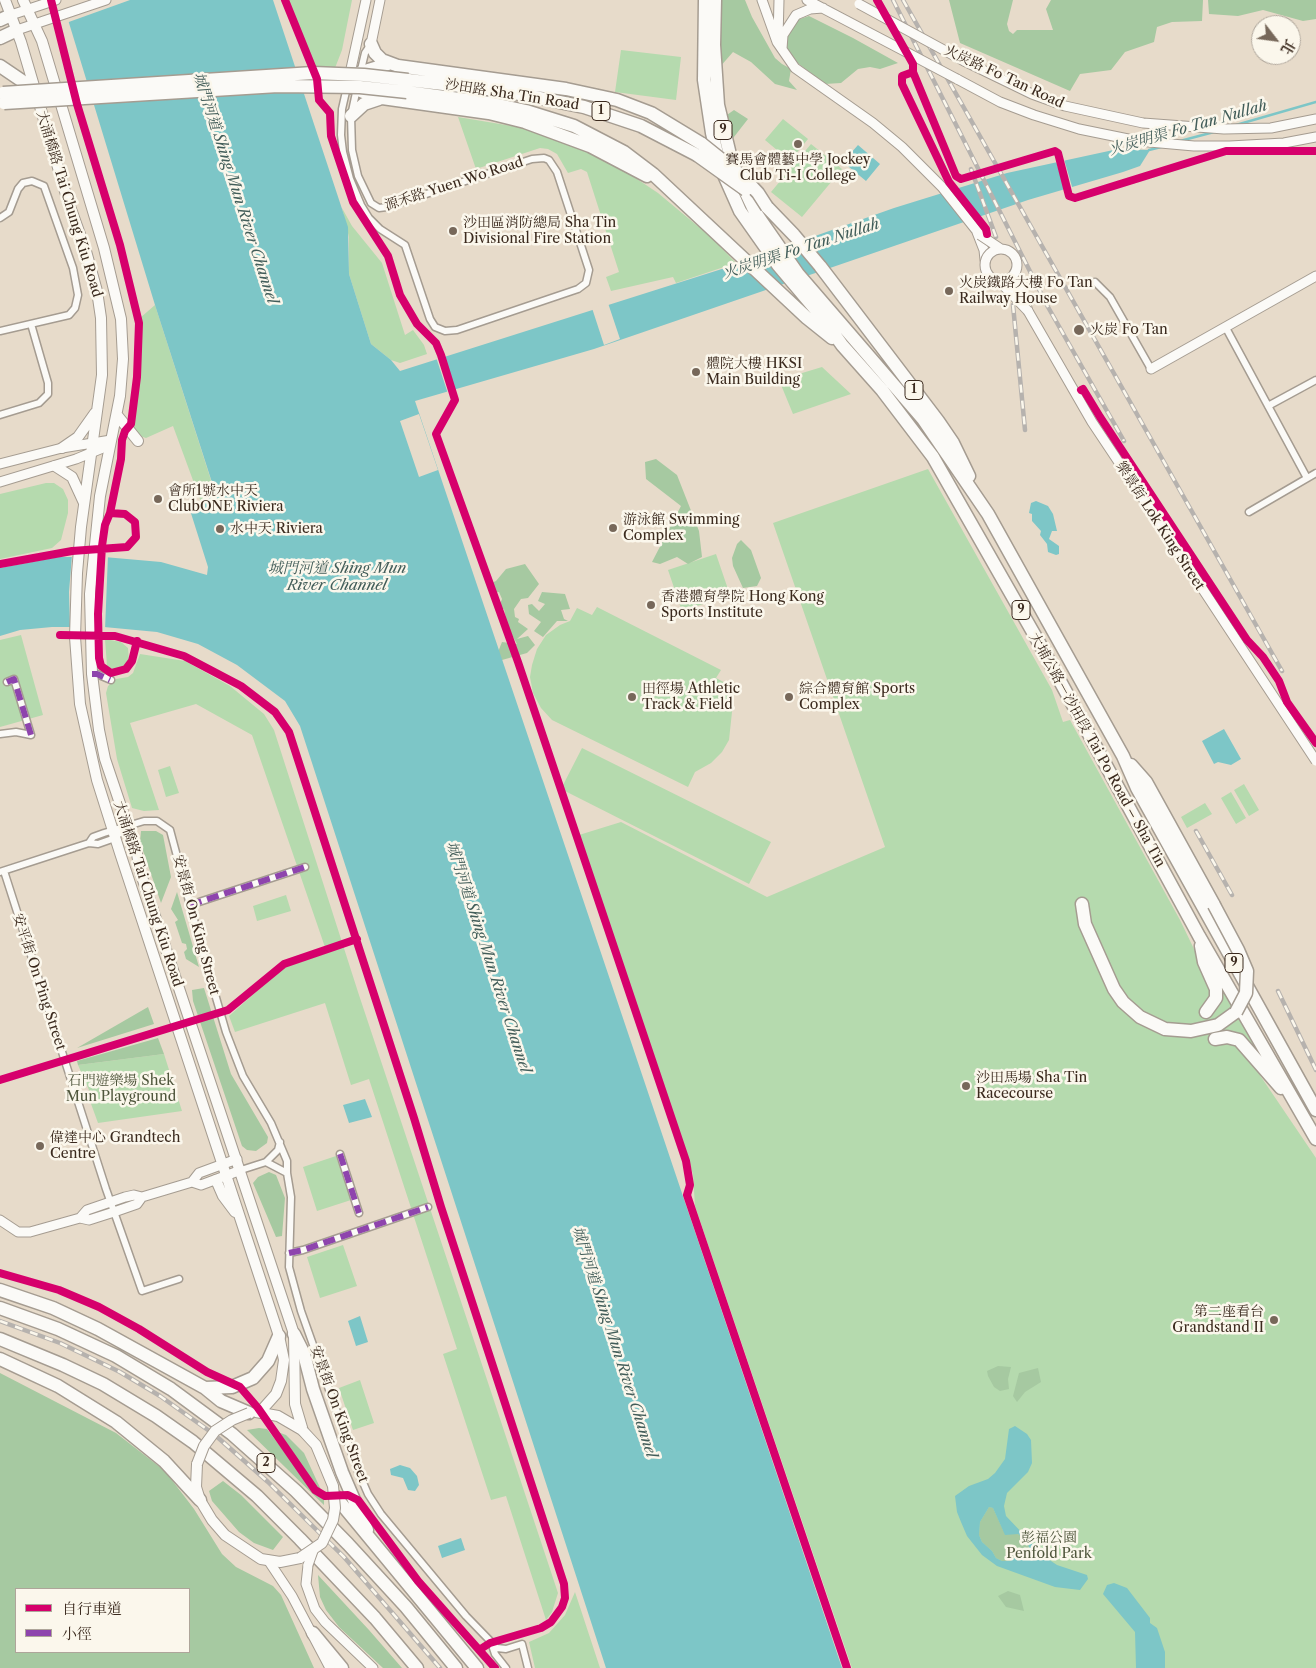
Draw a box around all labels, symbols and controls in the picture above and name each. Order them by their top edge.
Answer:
north arrow [1251,15,1301,65]
text: 北 [1277,36,1299,58]
street label: 火炭路 Fo Tan Road [941,42,1067,112]
water label: 城門河道 Shing Mun River Channel [189,70,281,306]
street label: 沙田路 Sha Tin Road [444,76,580,114]
water label: 火炭明渠 Fo Tan Nullah [1107,97,1269,159]
road number: 1 [592,102,610,120]
street label: 大涌橋路 Tai Chung Kiu Road [33,109,105,299]
road number: 9 [714,120,732,140]
marker: 賽馬會體藝中學 Jockey Club Ti-I College [792,138,804,150]
place label: 賽馬會體藝中學 Jockey Club Ti-I College [725,152,871,184]
street label: 源禾路 Yuen Wo Road [383,154,525,214]
place label: 沙田區消防總局 Sha Tin Divisional Fire Station [463,215,616,248]
water label: 火炭明渠 Fo Tan Nullah [720,215,882,283]
marker: 沙田區消防總局 Sha Tin Divisional Fire Station [447,225,459,237]
place label: 火炭鐵路大樓 Fo Tan Railway House [959,275,1093,308]
marker: 火炭鐵路大樓 Fo Tan Railway House [943,285,955,297]
place label: 火炭 Fo Tan [1090,322,1168,338]
marker: 火炭 Fo Tan [1072,323,1086,337]
place label: 體院大樓 HKSI Main Building [706,356,802,388]
marker: 體院大樓 HKSI Main Building [690,366,702,378]
road number: 1 [905,380,923,400]
street label: 樂景街 Lok King Street [1112,459,1208,593]
place label: 會所1號水中天 ClubONE Riviera [168,483,284,516]
marker: 會所1號水中天 ClubONE Riviera [152,493,164,505]
place label: 游泳館 Swimming Complex [623,512,739,544]
place label: 水中天 Riviera [230,521,323,537]
marker: 游泳館 Swimming Complex [607,522,619,534]
marker: 水中天 Riviera [214,523,226,535]
water label: 城門河道 Shing Mun River Channel [268,560,406,595]
place label: 香港體育學院 Hong Kong Sports Institute [661,589,824,622]
marker: 香港體育學院 Hong Kong Sports Institute [645,599,657,611]
road number: 9 [1012,600,1030,620]
street label: 大埔公路－沙田段 Tai Po Road – Sha Tin [1025,630,1169,870]
place label: 田徑場 Athletic Track & Field [642,681,740,714]
place label: 綜合體育館 Sports Complex [799,681,915,714]
marker: 田徑場 Athletic Track & Field [626,691,638,703]
marker: 綜合體育館 Sports Complex [783,691,795,703]
street label: 大涌橋路 Tai Chung Kiu Road [110,799,186,989]
water label: 城門河道 Shing Mun River Channel [442,839,534,1075]
street label: 安景街 On King Street [169,853,223,997]
street label: 安平街 On Ping Street [9,911,69,1053]
road number: 9 [1225,954,1243,972]
place label: 沙田馬場 Sha Tin Racecourse [976,1070,1087,1102]
park label: 石門遊樂場 Shek Mun Playground [66,1073,176,1106]
marker: 沙田馬場 Sha Tin Racecourse [960,1080,972,1092]
place label: 偉達中心 Grandtech Centre [50,1130,180,1162]
marker: 偉達中心 Grandtech Centre [34,1140,46,1152]
water label: 城門河道 Shing Mun River Channel [568,1224,660,1460]
place label: 第二座看台 Grandstand II [1172,1304,1264,1336]
marker: 第二座看台 Grandstand II [1268,1314,1280,1326]
street label: 安景街 On King Street [306,1343,372,1485]
road number: 2 [257,1454,275,1472]
park label: 彭福公園 Penfold Park [1006,1530,1092,1562]
legend [15,1588,190,1653]
text: 自行車道 [62,1599,122,1618]
text: 小徑 [62,1624,92,1643]

